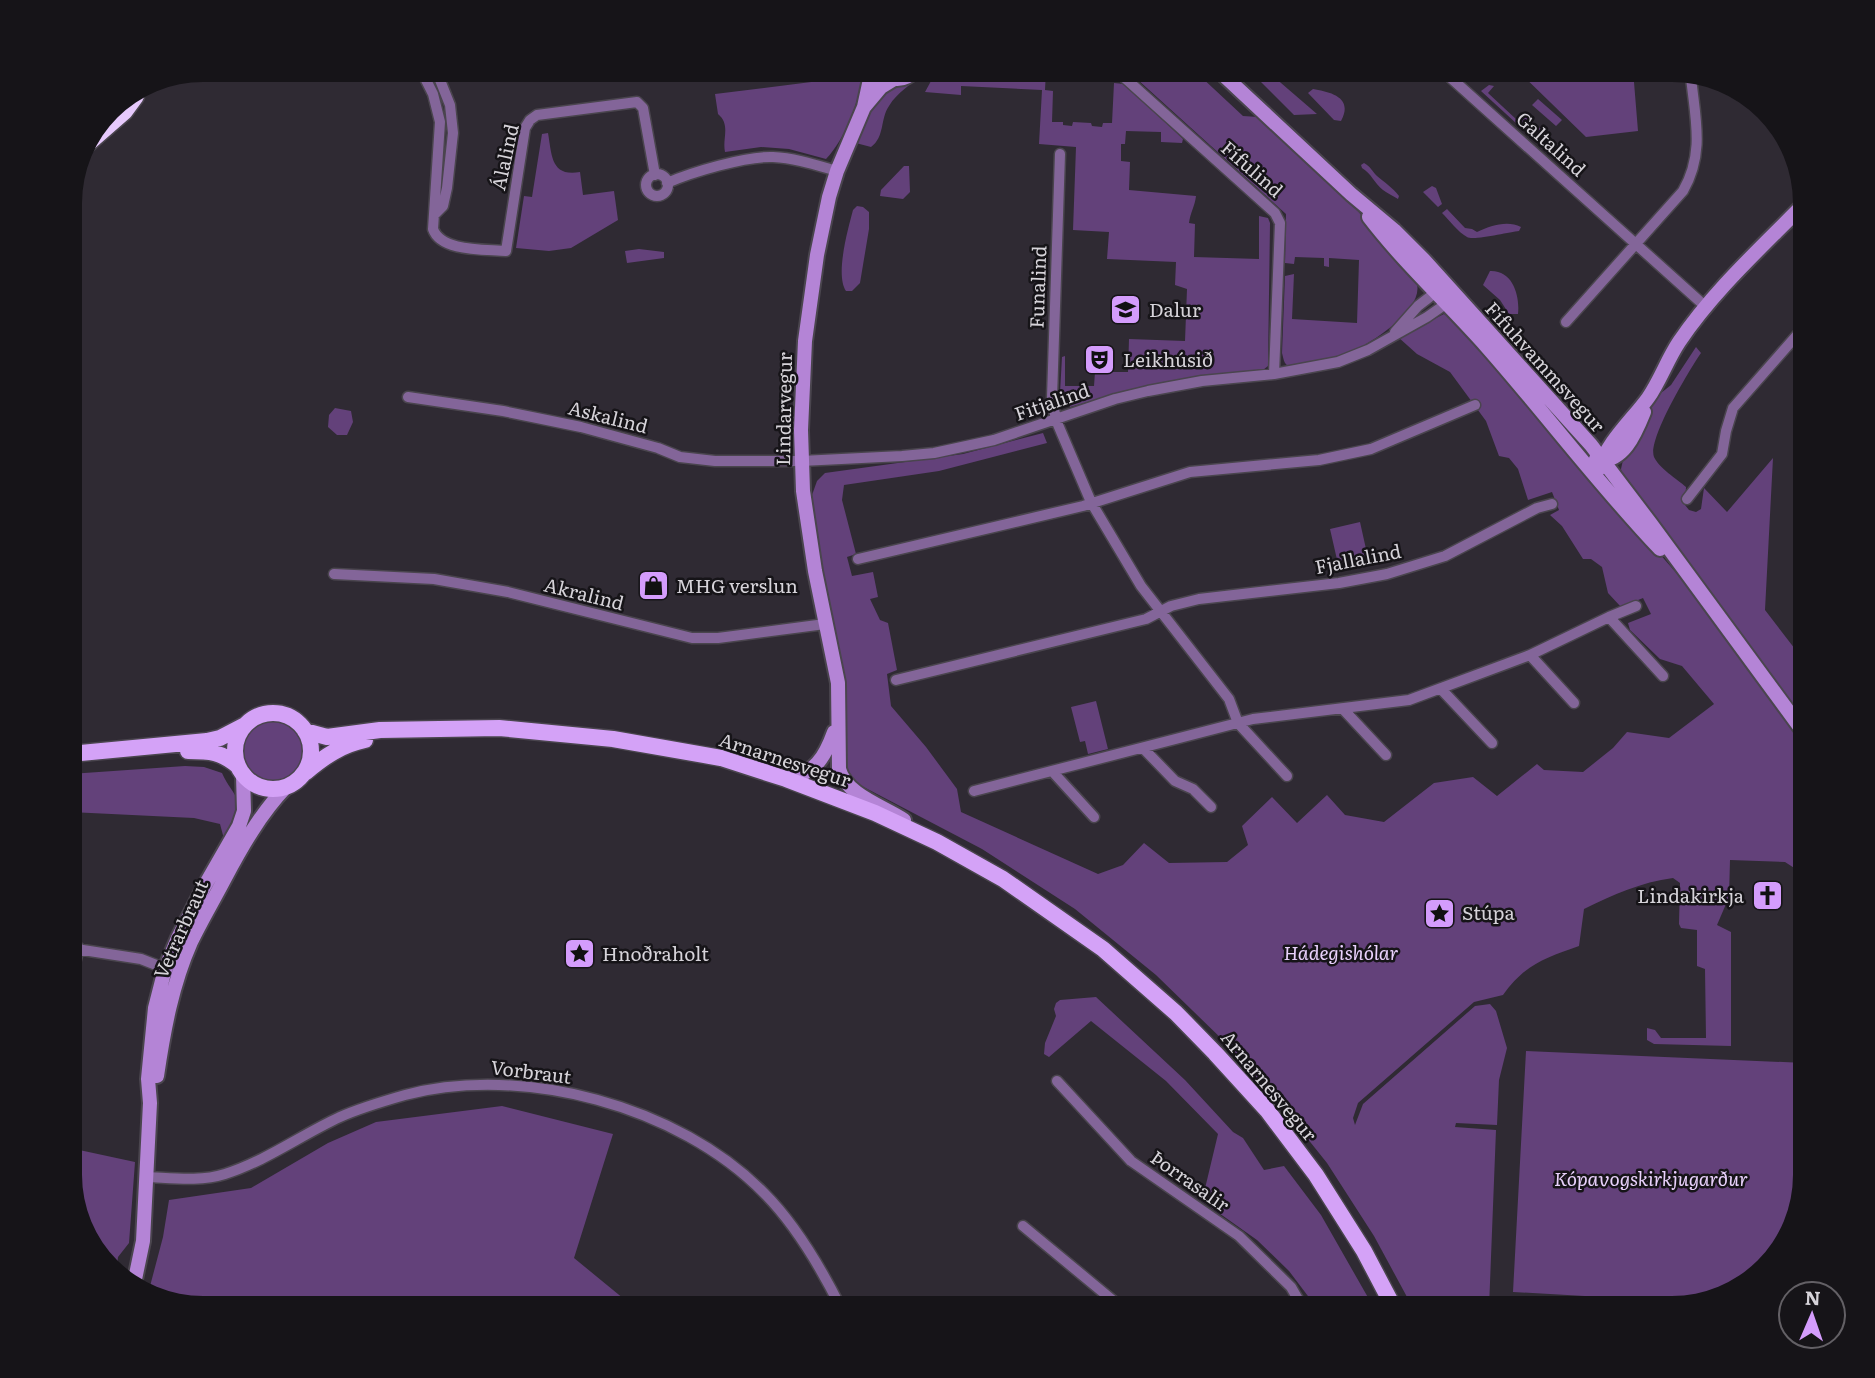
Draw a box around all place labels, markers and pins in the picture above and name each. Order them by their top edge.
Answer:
school or university icon: Dalur [1109,293,1143,327]
place label: Dalur [1149,295,1201,323]
theatre icon: Leikhúsið [1083,343,1117,377]
place label: Leikhúsið [1123,345,1213,373]
shop icon: MHG verslun [636,569,670,603]
place label: MHG verslun [676,571,798,599]
church icon: Lindakirkja [1750,879,1784,913]
place label: Lindakirkja [1637,881,1745,909]
place icon: Stúpa [1422,896,1456,930]
place label: Stúpa [1462,898,1515,926]
place icon: Hnoðraholt [562,937,596,971]
place label: Hnoðraholt [602,939,709,967]

